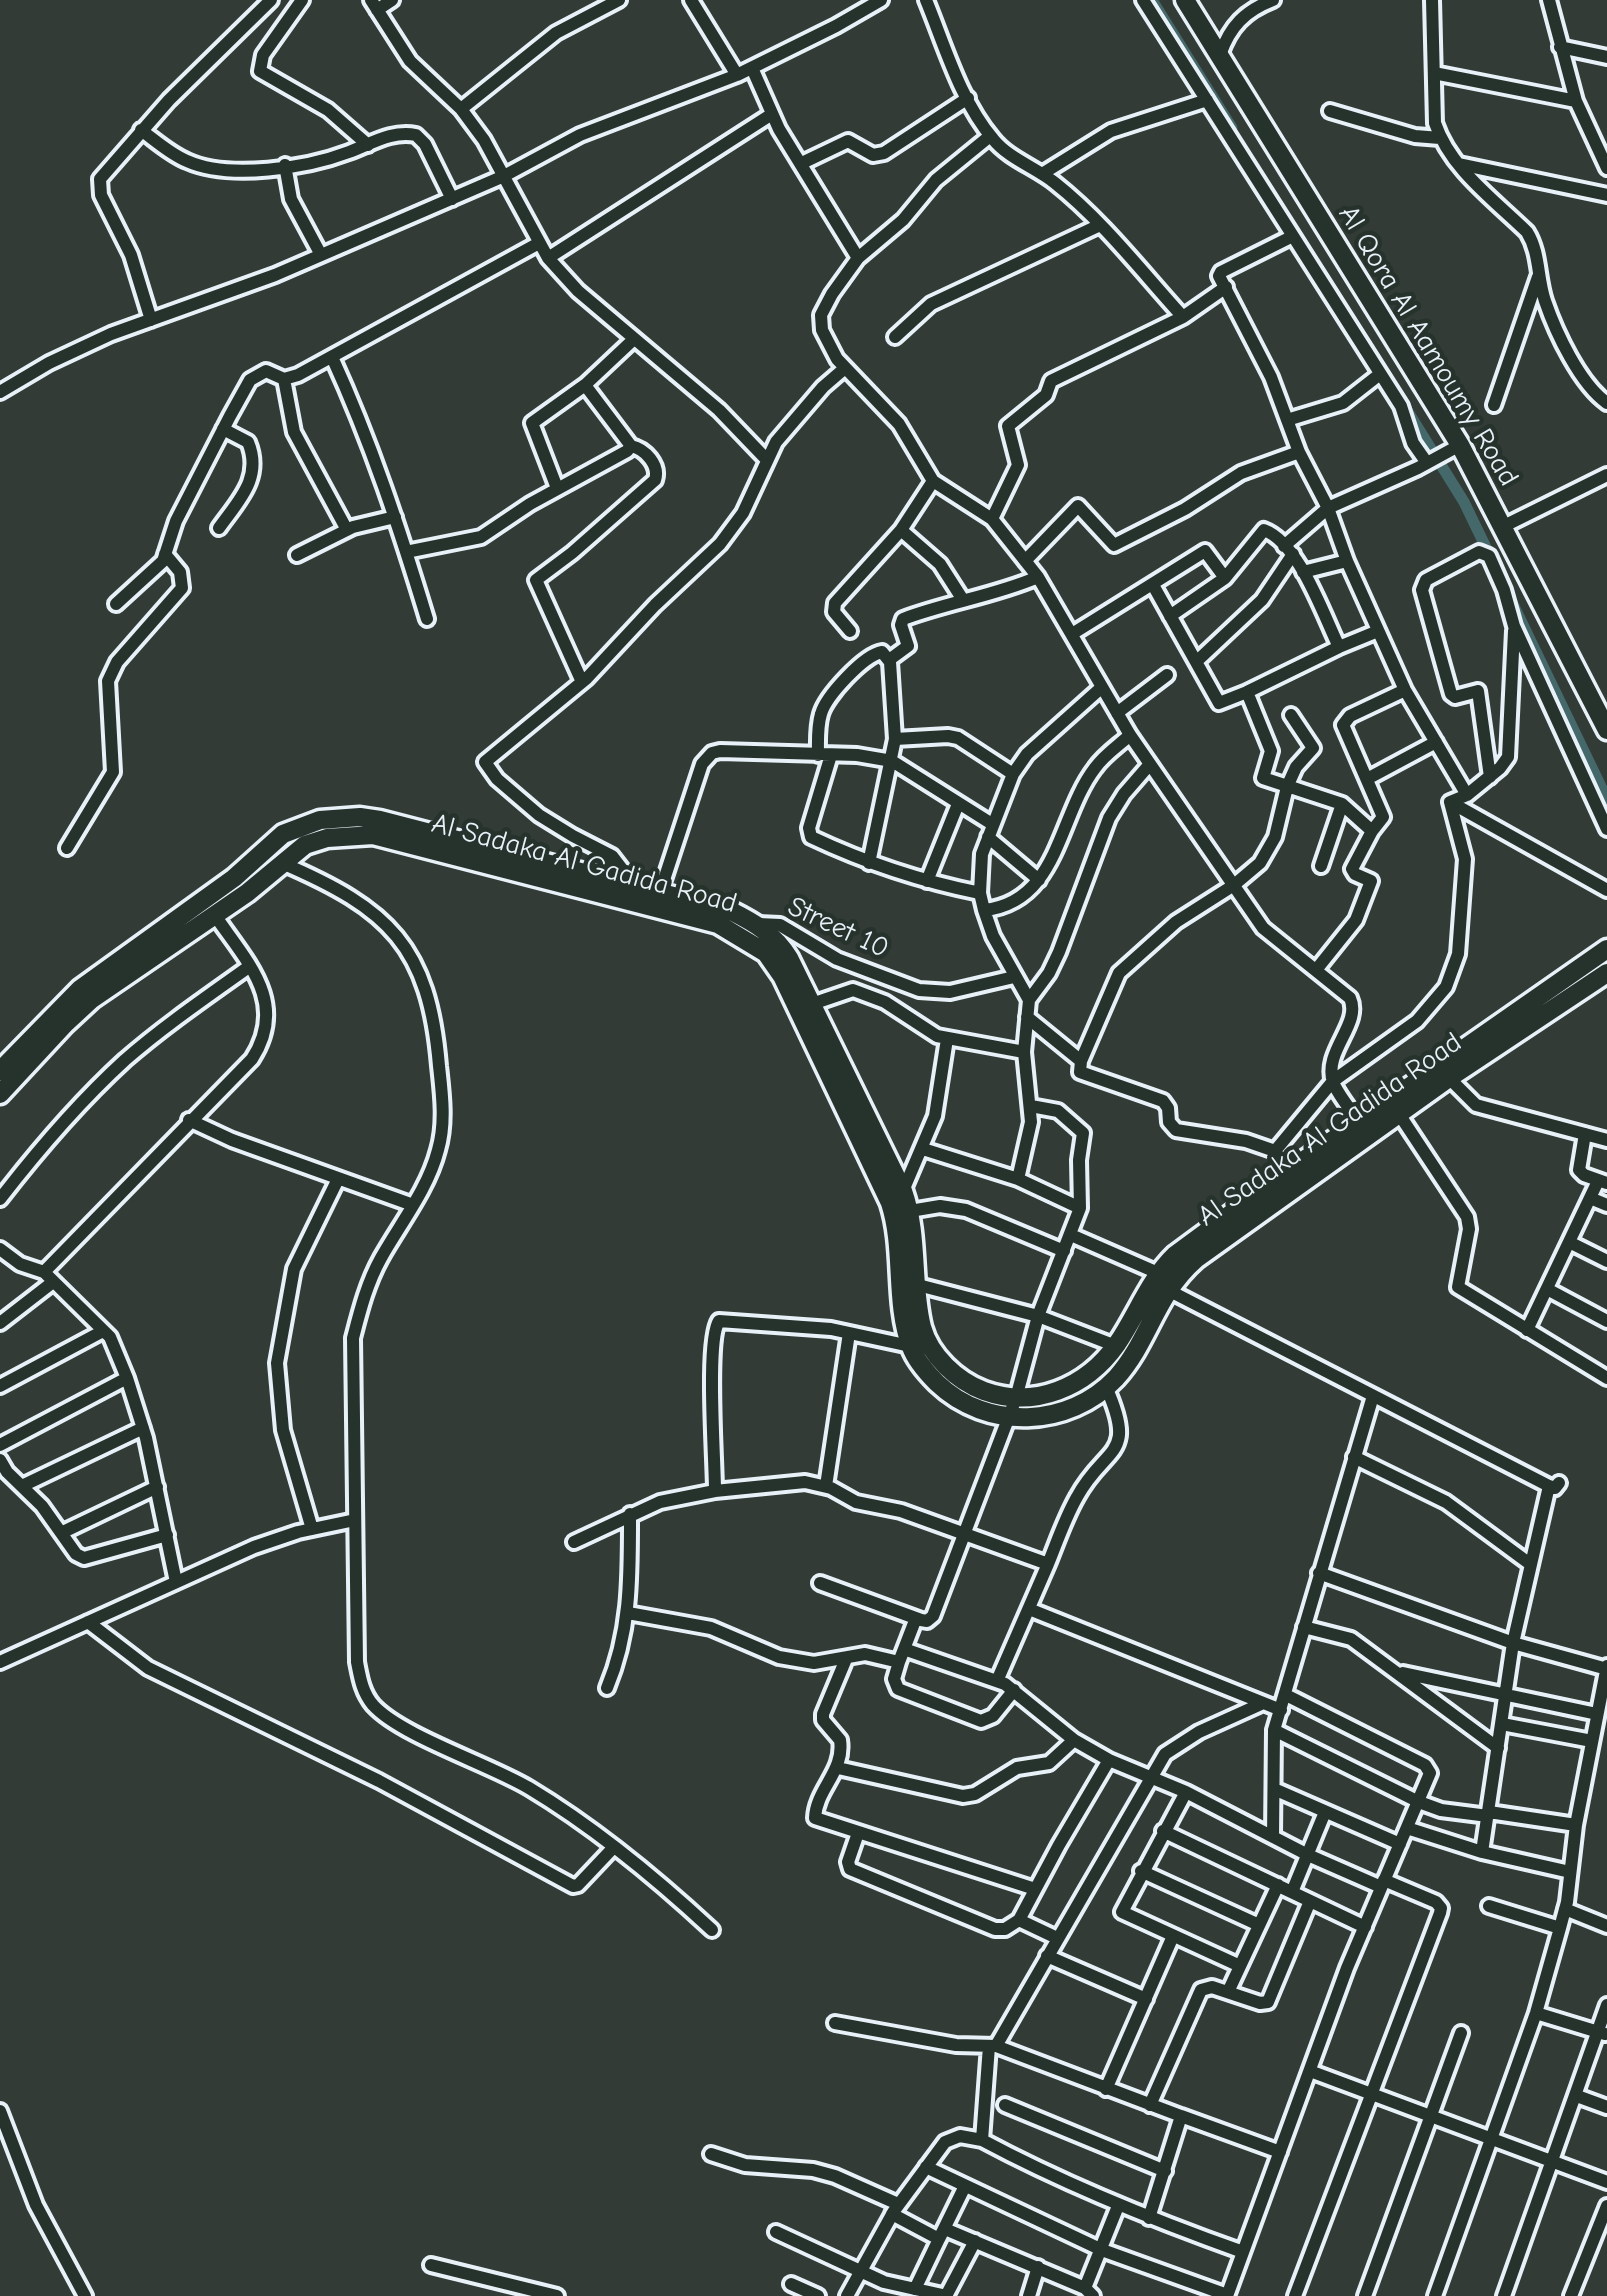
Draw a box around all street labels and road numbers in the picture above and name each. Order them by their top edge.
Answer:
street label: Al Qora Al Aamoumy Road [1331,200,1525,492]
street label: Al Sadaka Al Gadida Road [428,807,740,921]
street label: Street 10 [782,890,894,966]
street label: Al Sadaka Al Gadida Road [1192,1026,1468,1234]

